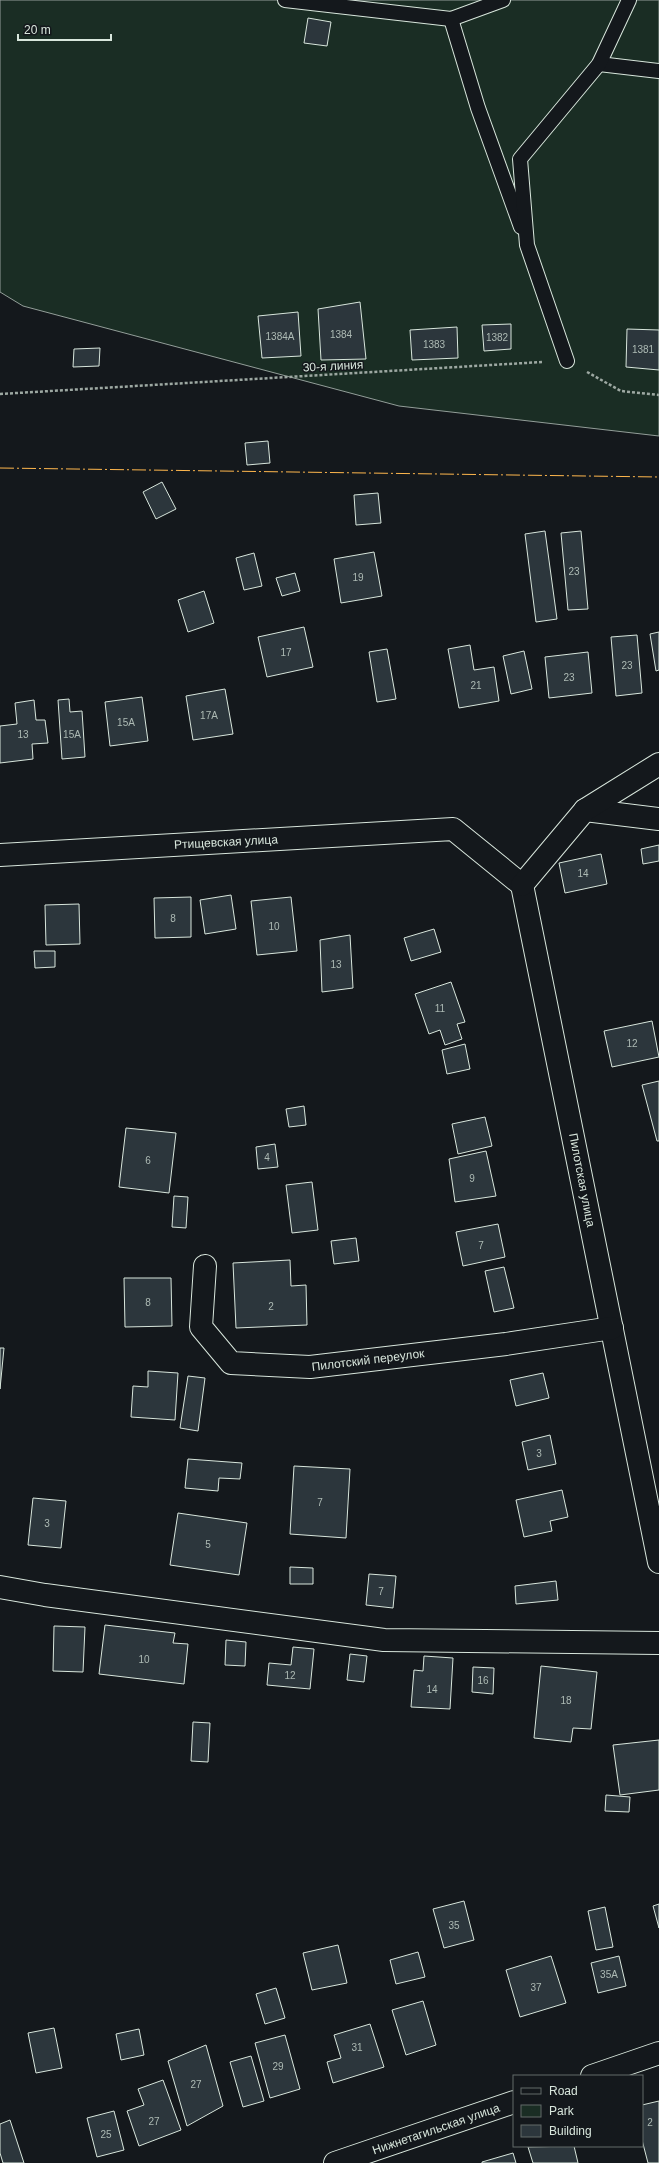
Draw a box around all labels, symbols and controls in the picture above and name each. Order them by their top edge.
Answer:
scale bar [18,16,111,42]
text: 20 m [24,23,51,37]
house number: 1384 [330,329,353,340]
house number: 1384А [266,331,295,342]
house number: 1382 [486,332,509,343]
house number: 1383 [423,339,446,350]
house number: 1381 [632,344,655,355]
street label: 30-я линия [302,357,364,375]
house number: 23 [568,566,580,577]
house number: 19 [352,572,364,583]
house number: 17 [280,647,292,658]
house number: 23 [621,660,633,671]
house number: 23 [563,672,575,683]
house number: 21 [470,680,482,691]
house number: 17А [200,710,218,721]
house number: 15А [117,717,135,728]
house number: 13 [17,729,29,740]
house number: 15А [63,729,81,740]
street label: Ртищевская улица [174,832,279,852]
house number: 14 [577,868,589,879]
house number: 8 [170,913,176,924]
house number: 10 [268,921,280,932]
house number: 13 [330,959,342,970]
house number: 11 [435,1003,446,1014]
house number: 12 [626,1038,638,1049]
street label: Пилотская улица [566,1132,598,1228]
house number: 4 [264,1152,270,1163]
house number: 6 [145,1155,151,1166]
house number: 9 [469,1173,475,1184]
house number: 7 [478,1240,484,1251]
house number: 8 [145,1297,151,1308]
house number: 2 [268,1301,274,1312]
street label: Пилотский переулок [311,1346,426,1374]
house number: 3 [536,1448,542,1459]
house number: 7 [317,1497,323,1508]
house number: 3 [44,1518,50,1529]
house number: 5 [205,1539,211,1550]
house number: 7 [378,1586,384,1597]
house number: 10 [138,1654,150,1665]
house number: 12 [284,1670,296,1681]
house number: 16 [477,1675,489,1686]
house number: 14 [426,1684,438,1695]
house number: 18 [560,1695,572,1706]
house number: 35 [448,1920,460,1931]
house number: 35А [600,1969,618,1980]
house number: 37 [530,1982,542,1993]
house number: 31 [351,2042,363,2053]
house number: 29 [272,2061,284,2072]
legend [513,2075,643,2147]
house number: 27 [190,2079,202,2090]
text: Road [549,2084,578,2098]
street label: Нижнетагильская улица [371,2101,502,2157]
text: Park [549,2104,575,2118]
house number: 27 [148,2116,160,2127]
house number: 2 [647,2117,653,2128]
text: Building [549,2124,592,2138]
house number: 25 [100,2129,112,2140]

